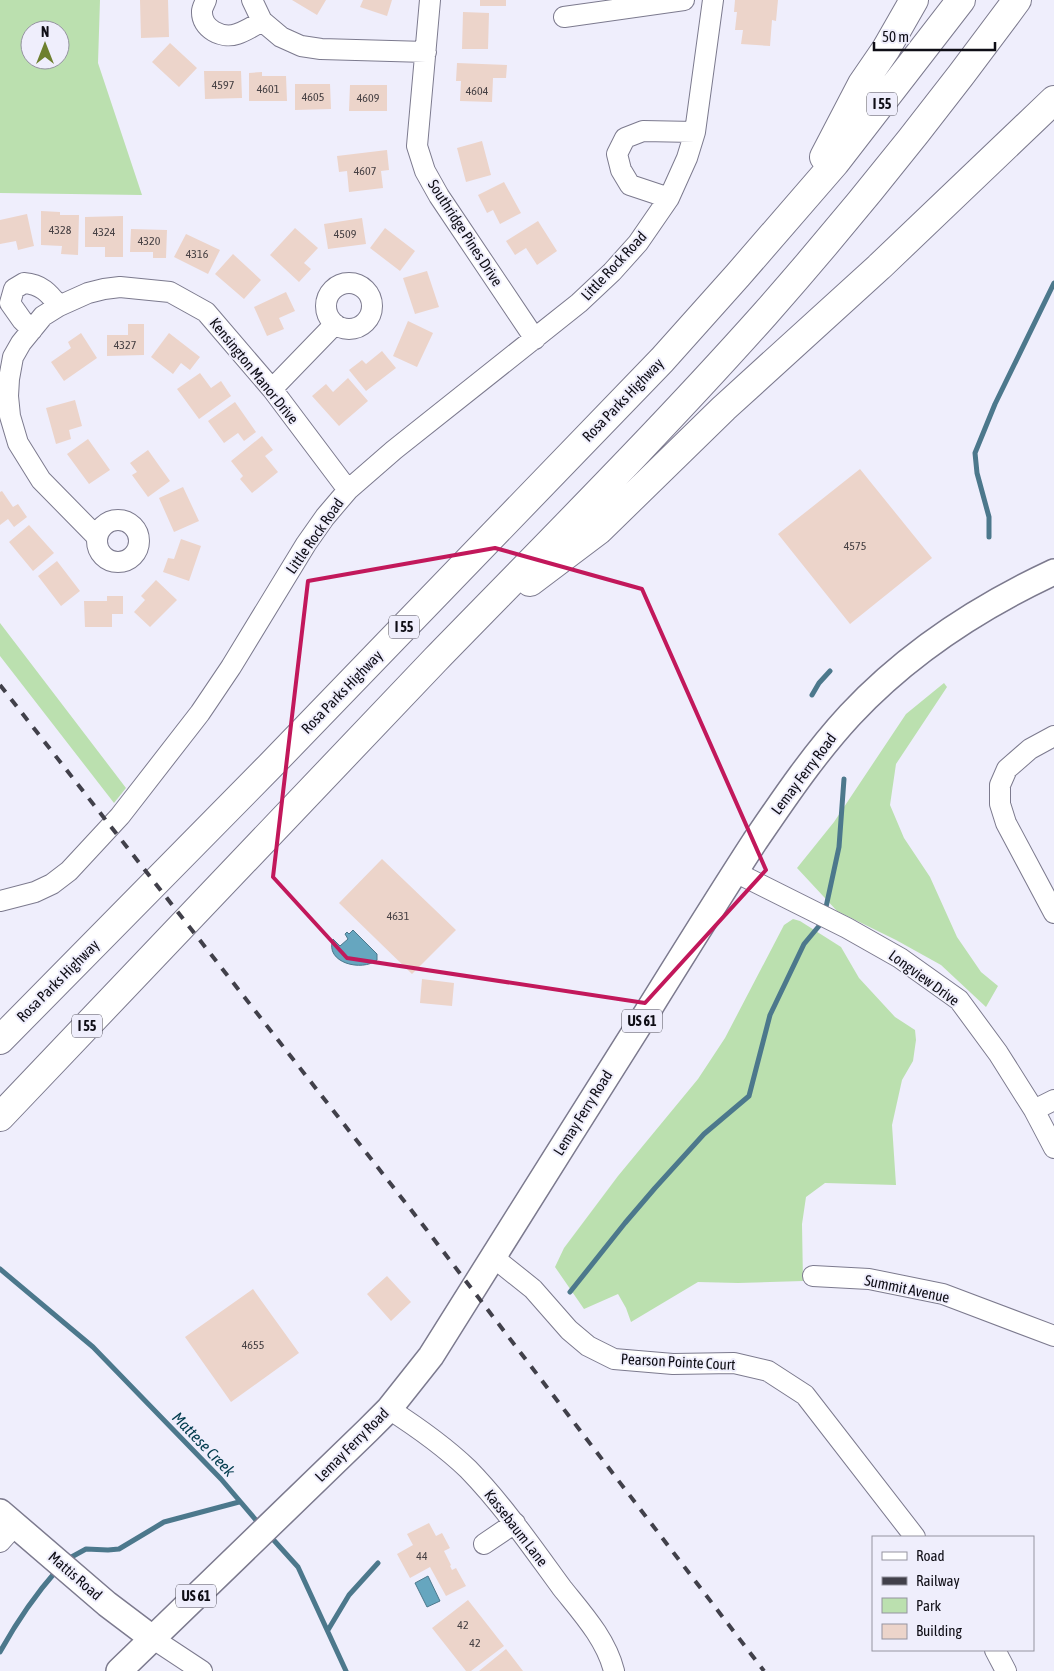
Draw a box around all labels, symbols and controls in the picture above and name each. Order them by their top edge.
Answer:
north arrow [20,20,70,70]
scale bar [874,20,995,52]
text: N [41,24,49,40]
text: 50 m [882,28,909,45]
house number: 4597 [212,78,235,92]
house number: 4601 [257,82,280,96]
house number: 4604 [466,84,489,98]
house number: 4605 [302,90,324,104]
house number: 4609 [357,91,380,105]
road number: I 55 [867,92,897,116]
house number: 4607 [354,164,377,178]
street label: Southridge Pines Drive [425,176,506,289]
house number: 4328 [49,223,72,237]
house number: 4324 [93,225,116,239]
house number: 4509 [334,227,357,241]
street label: Little Rock Road [577,228,650,304]
house number: 4320 [138,234,161,248]
house number: 4316 [186,247,209,261]
street label: Kensington Manor Drive [207,314,302,427]
house number: 4327 [114,338,137,352]
street label: Rosa Parks Highway [579,354,667,445]
street label: Little Rock Road [282,495,347,577]
house number: 4575 [844,539,866,553]
road number: I 55 [389,616,419,638]
street label: Rosa Parks Highway [298,646,386,737]
street label: Lemay Ferry Road [768,730,840,818]
house number: 4631 [387,909,410,923]
street label: Rosa Parks Highway [13,936,102,1025]
street label: Longview Drive [886,946,963,1009]
road number: US 61 [622,1009,662,1032]
road number: I 55 [72,1014,102,1038]
street label: Lemay Ferry Road [550,1067,615,1158]
street label: Summit Avenue [863,1271,951,1306]
house number: 4655 [242,1338,264,1352]
street label: Pearson Pointe Court [620,1350,736,1373]
street label: Lemay Ferry Road [311,1404,392,1485]
water label: Mattese Creek [169,1408,240,1481]
street label: Kassebaum Lane [481,1486,552,1570]
legend [872,1536,1034,1651]
text: Road [916,1547,945,1564]
street label: Mattis Road [45,1548,105,1603]
house number: 44 [416,1549,428,1563]
text: Railway [916,1572,960,1589]
road number: US 61 [176,1584,216,1608]
text: Park [916,1597,941,1614]
house number: 42 [457,1618,469,1632]
text: Building [916,1622,962,1639]
house number: 42 [469,1636,481,1650]

